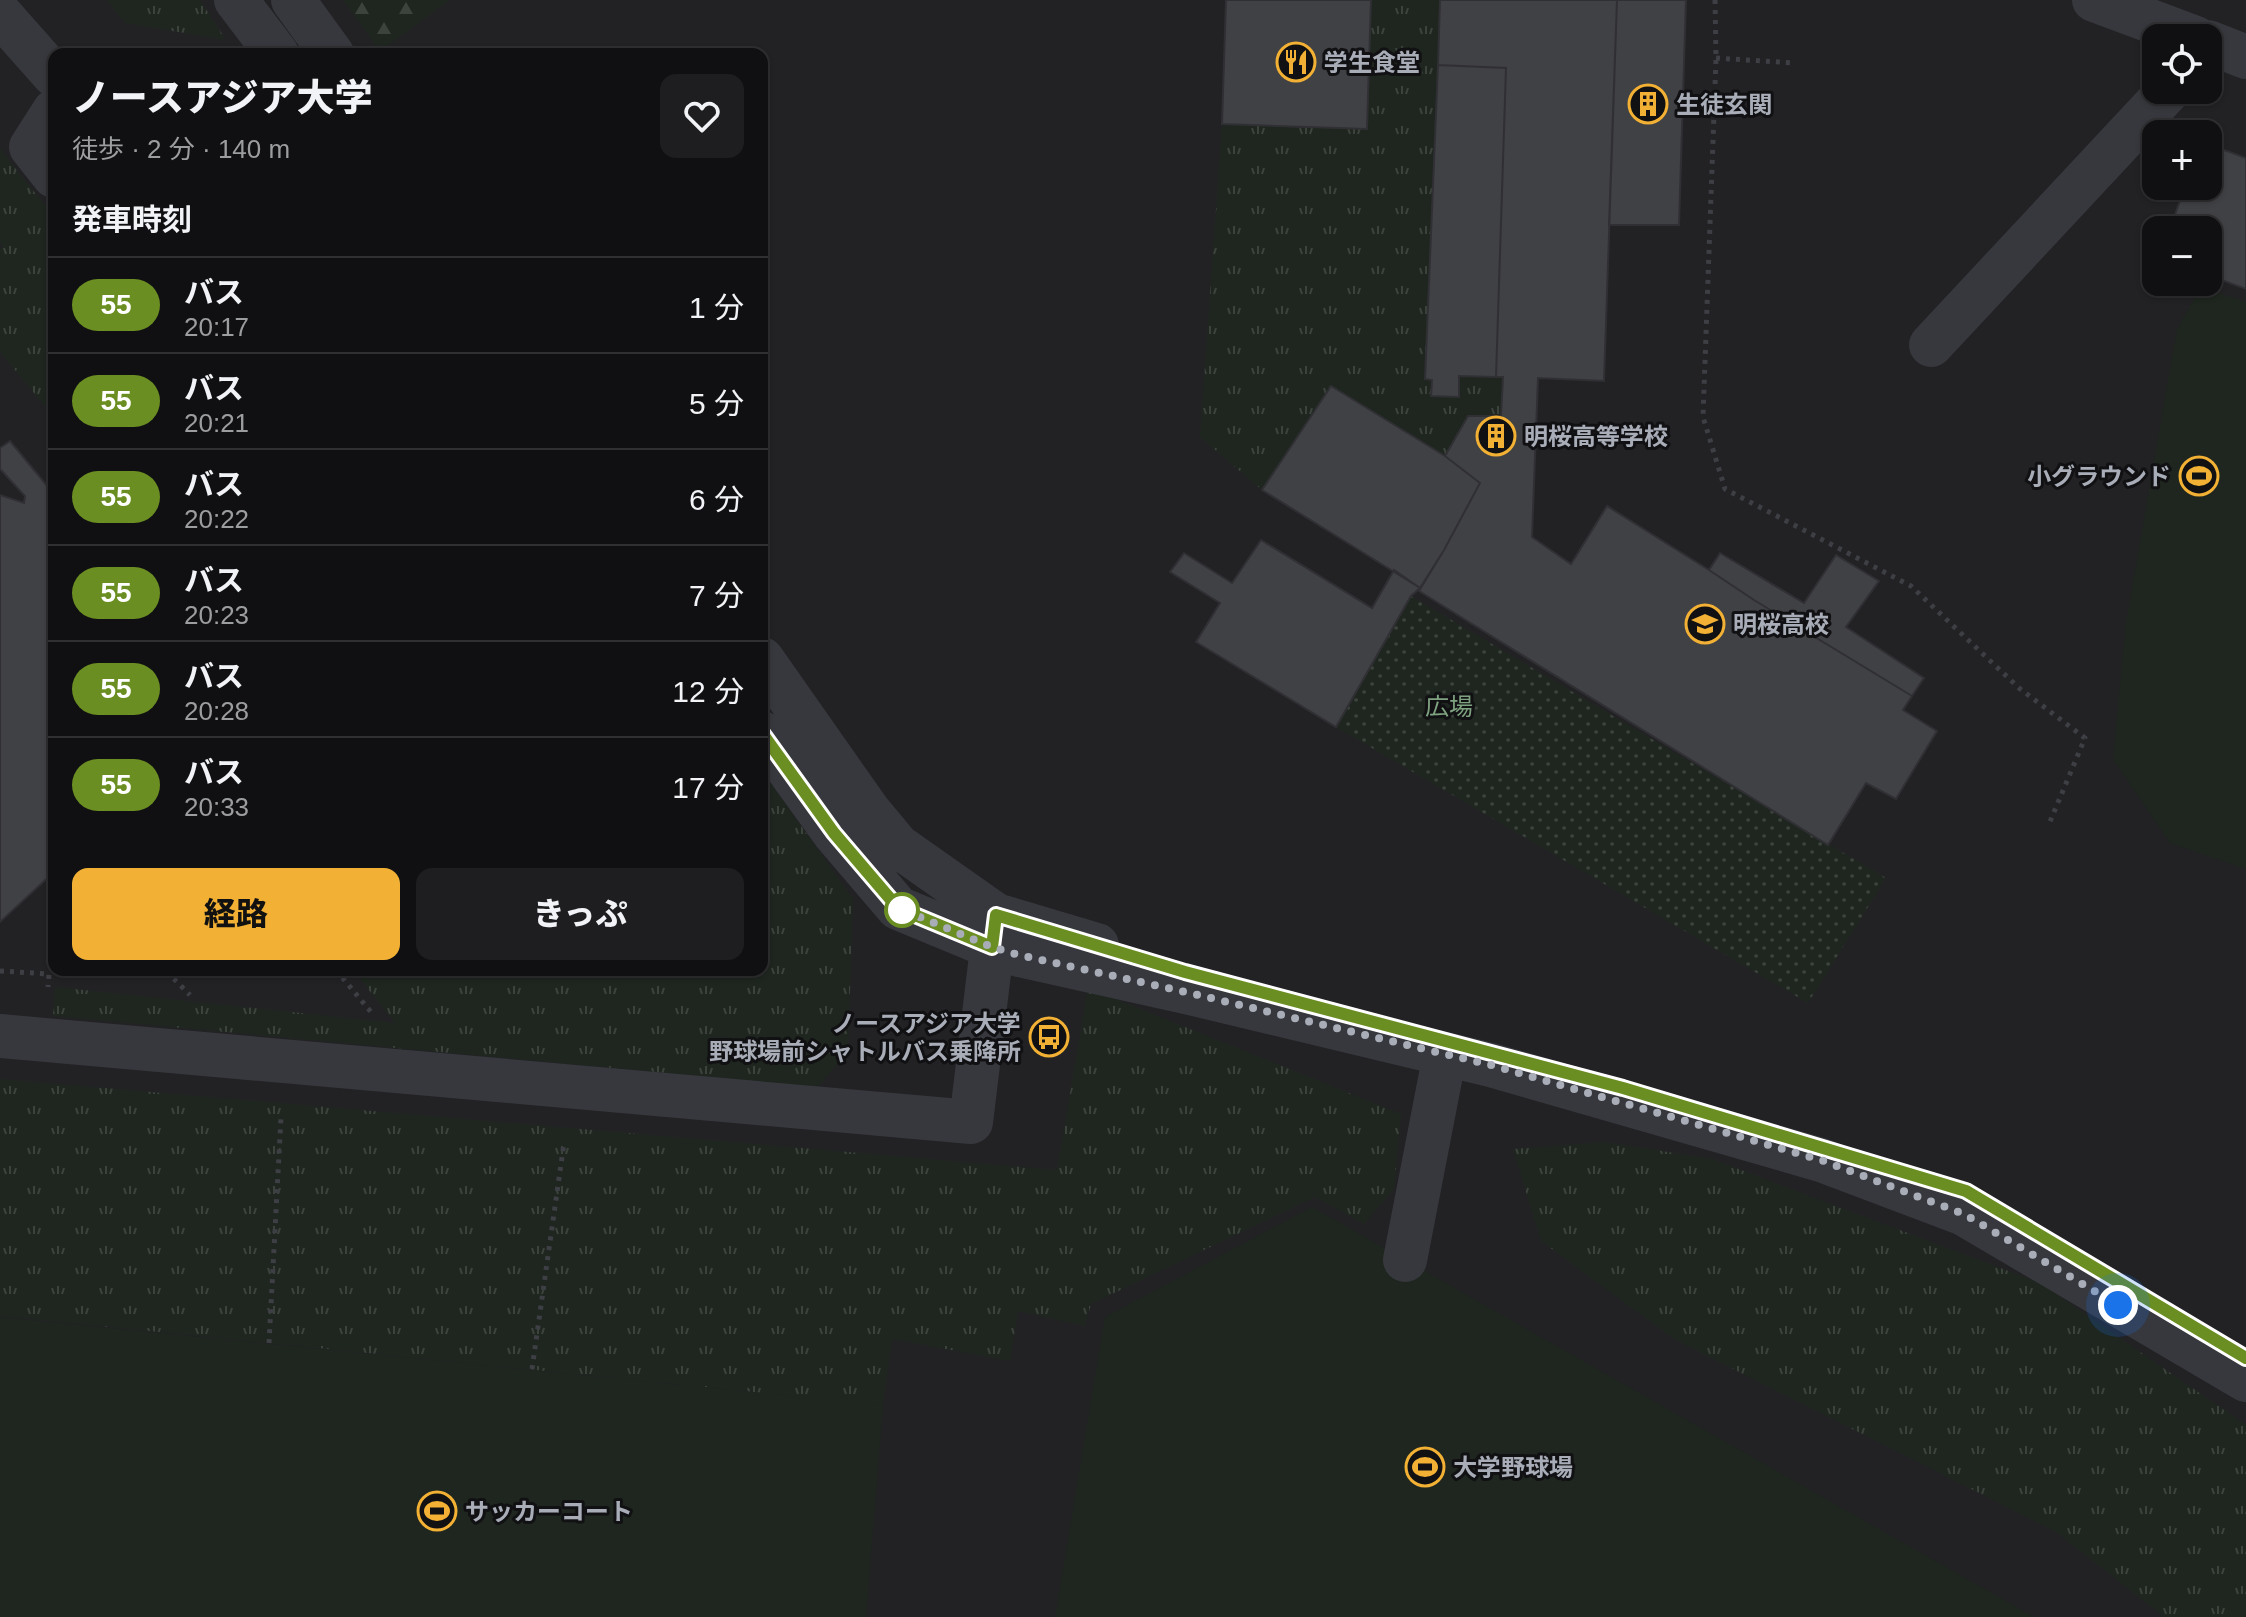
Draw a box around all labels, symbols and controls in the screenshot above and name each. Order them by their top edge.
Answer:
map controls [2142,24,2222,296]
button: locate [2142,24,2222,104]
restaurant icon: 学生食堂 [1275,41,1317,83]
place label: 学生食堂 [1324,49,1420,76]
button: heart [660,74,744,158]
text: ノースアジア大学 [72,77,373,119]
building icon: 生徒玄関 [1627,83,1669,125]
place label: 生徒玄関 [1676,91,1772,118]
button: + [2142,120,2222,200]
text: 徒歩 · 2 分 · 140 m [72,134,290,164]
text: 発車時刻 [72,203,192,236]
button: − [2142,216,2222,296]
text: バス [184,276,244,309]
text: 55 [100,289,132,320]
text: 1 分 [689,291,744,324]
text: 20:17 [184,312,249,342]
text: バス [184,372,244,405]
text: 55 [100,385,132,416]
text: 5 分 [689,387,744,420]
text: 20:21 [184,408,249,438]
building icon: 明桜高等学校 [1475,415,1517,457]
place label: 明桜高等学校 [1524,423,1668,450]
sports icon: 小グラウンド [2178,455,2220,497]
place label: 小グラウンド [2027,463,2171,490]
text: バス [184,468,244,501]
text: 55 [100,481,132,512]
text: 6 分 [689,483,744,516]
text: 20:22 [184,504,249,534]
text: バス [184,564,244,597]
text: 55 [100,577,132,608]
text: 7 分 [689,579,744,612]
text: 20:23 [184,600,249,630]
school or university icon: 明桜高校 [1684,603,1726,645]
place label: 明桜高校 [1733,611,1829,638]
text: バス [184,660,244,693]
text: 55 [100,673,132,704]
text: 12 分 [672,675,744,708]
park label: 広場 [1425,693,1473,720]
text: 20:28 [184,696,249,726]
text: バス [184,756,244,789]
text: 55 [100,769,132,800]
text: 17 分 [672,771,744,804]
text: 20:33 [184,792,249,822]
button: 経路 [72,868,400,960]
button: きっぷ [416,868,744,960]
unlabelled marker [885,893,919,927]
place label: ノースアジア大学 野球場前シャトルバス乗降所 [709,1010,1021,1065]
bus stop icon: ノースアジア大学 野球場前シャトルバス乗降所 [1028,1016,1070,1058]
your location [2098,1285,2138,1325]
sports icon: 大学野球場 [1404,1446,1446,1488]
place label: 大学野球場 [1453,1454,1573,1481]
sports icon: サッカーコート [416,1490,458,1532]
place label: サッカーコート [465,1498,633,1525]

